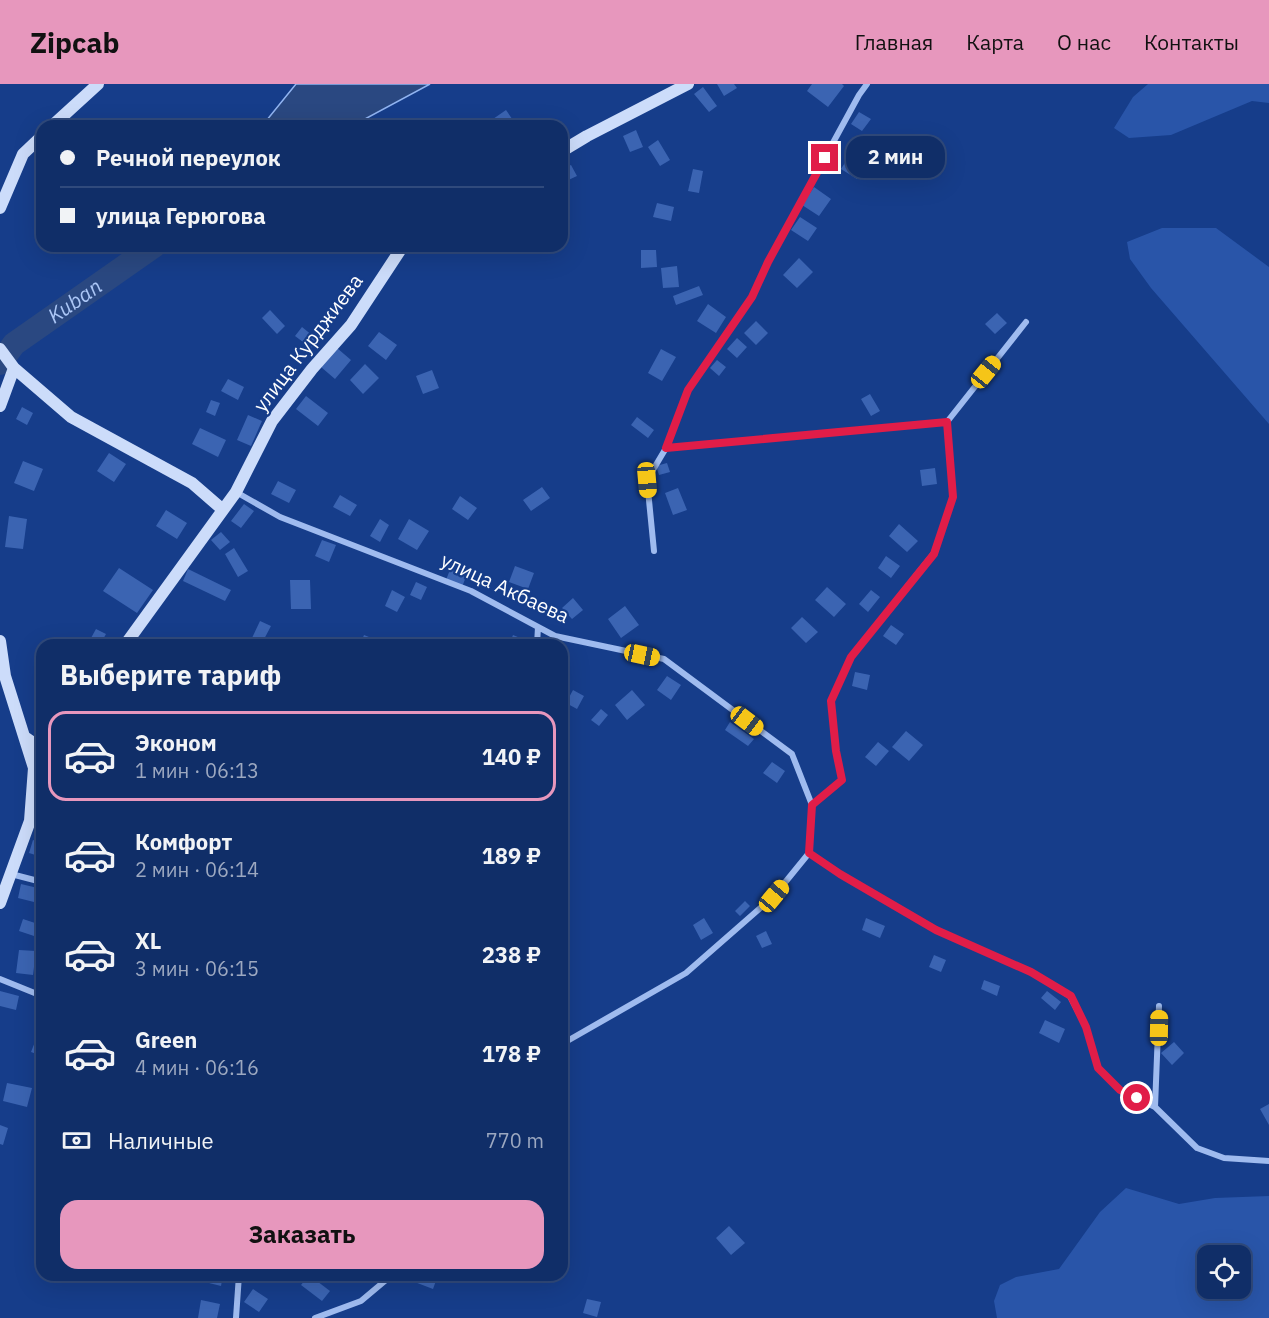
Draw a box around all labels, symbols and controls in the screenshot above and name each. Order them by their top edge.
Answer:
text: Zipcab [30,24,119,61]
text: Главная [855,28,933,56]
text: Карта [966,28,1024,56]
text: О нас [1057,28,1111,56]
text: Контакты [1144,28,1239,56]
callout: 2 мин [846,137,945,179]
text: Речной переулок [96,143,281,172]
text: 2 мин [868,143,923,170]
route end [811,144,838,171]
text: улица Герюгова [96,201,266,230]
street label: улица Курджиева [247,268,369,417]
water label: Kuban [42,272,107,329]
car [968,352,1004,392]
car [636,461,658,499]
street label: улица Акбаева [437,546,574,629]
car [623,642,661,668]
text: Выберите тариф [60,657,281,692]
car [727,703,767,739]
text: Эконом [135,728,217,757]
icon: car [63,729,117,783]
text: 140 ₽ [482,742,541,771]
text: 1 мин · 06:13 [135,757,259,784]
text: Комфорт [135,827,232,856]
icon: car [63,828,117,882]
text: 189 ₽ [482,841,541,870]
text: 2 мин · 06:14 [135,856,259,883]
car [756,876,792,916]
text: XL [135,926,161,955]
icon: car [63,927,117,981]
text: 238 ₽ [482,940,541,969]
text: 3 мин · 06:15 [135,955,259,982]
car [1150,1010,1168,1046]
text: Green [135,1025,197,1054]
icon: car [63,1026,117,1080]
text: 178 ₽ [482,1039,541,1068]
text: 4 мин · 06:16 [135,1054,259,1081]
route start [1123,1084,1150,1111]
icon: cash [60,1124,93,1157]
text: Наличные [108,1126,214,1155]
text: 770 m [486,1127,544,1154]
button: Заказать [60,1200,544,1269]
map controls [1197,1245,1251,1299]
button: locate [1197,1245,1251,1299]

